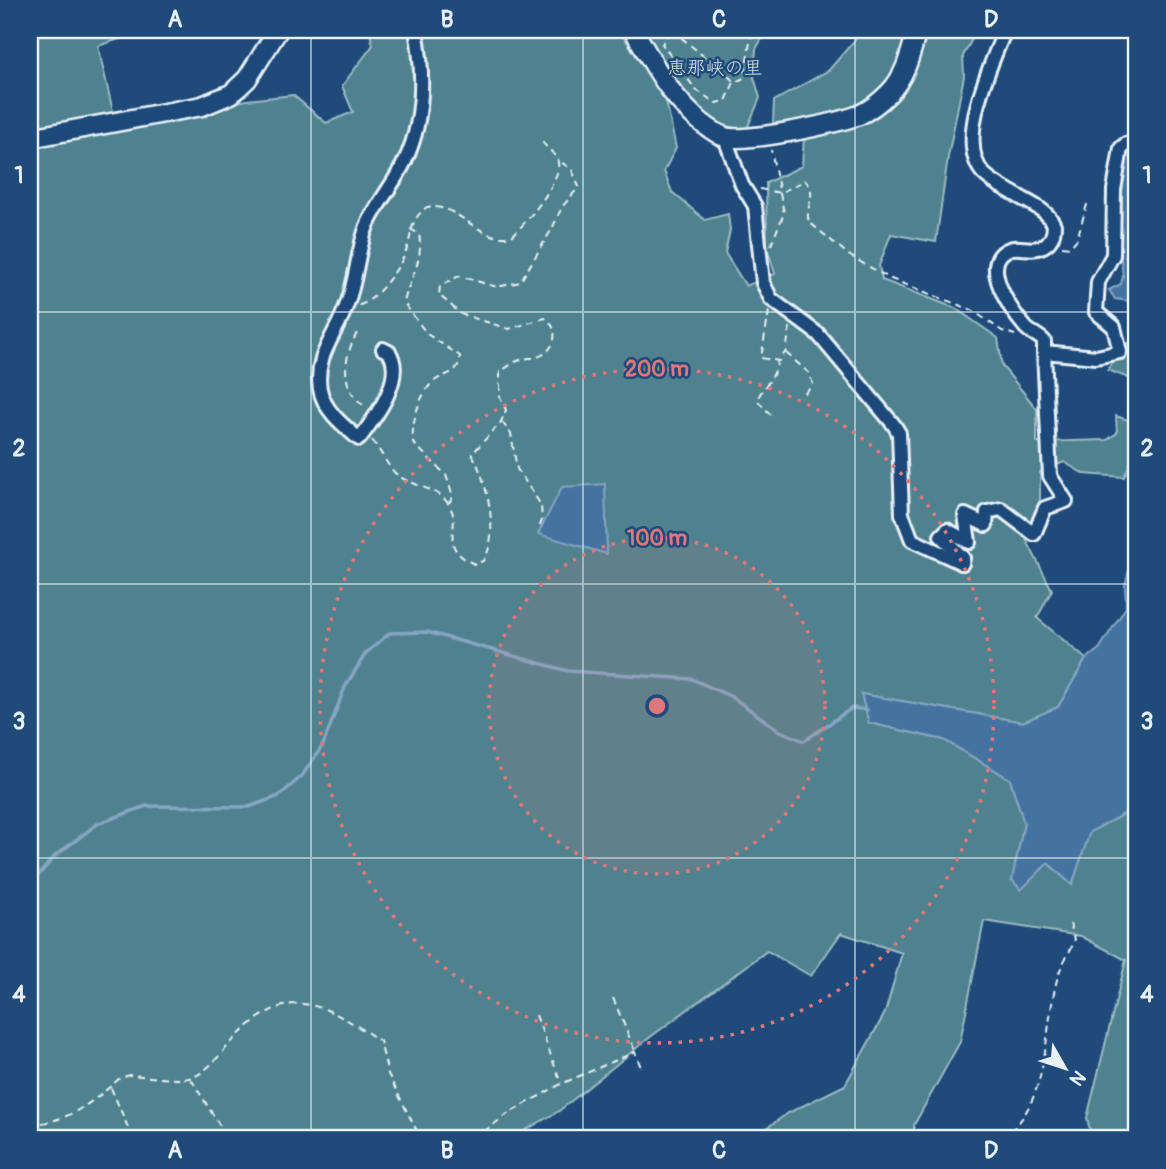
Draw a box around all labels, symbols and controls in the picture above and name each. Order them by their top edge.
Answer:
text: A [168,5,183,34]
text: B [440,5,454,34]
text: C [712,5,726,34]
text: D [984,5,998,34]
park label: 恵那峡の里 [667,56,763,80]
text: 1 [15,161,24,190]
text: 1 [1143,161,1152,190]
text: 200 m [625,356,689,383]
text: 2 [13,434,26,463]
text: 2 [1141,434,1154,463]
text: 100 m [627,525,687,552]
centre of rings [645,694,669,718]
text: 3 [13,707,25,736]
text: 3 [1141,707,1153,736]
text: 4 [12,980,26,1009]
text: 4 [1140,980,1154,1009]
north arrow [1030,1032,1100,1102]
text: N [1064,1066,1091,1091]
text: A [168,1136,183,1165]
text: B [440,1136,454,1165]
text: C [712,1136,726,1165]
text: D [984,1136,998,1165]

